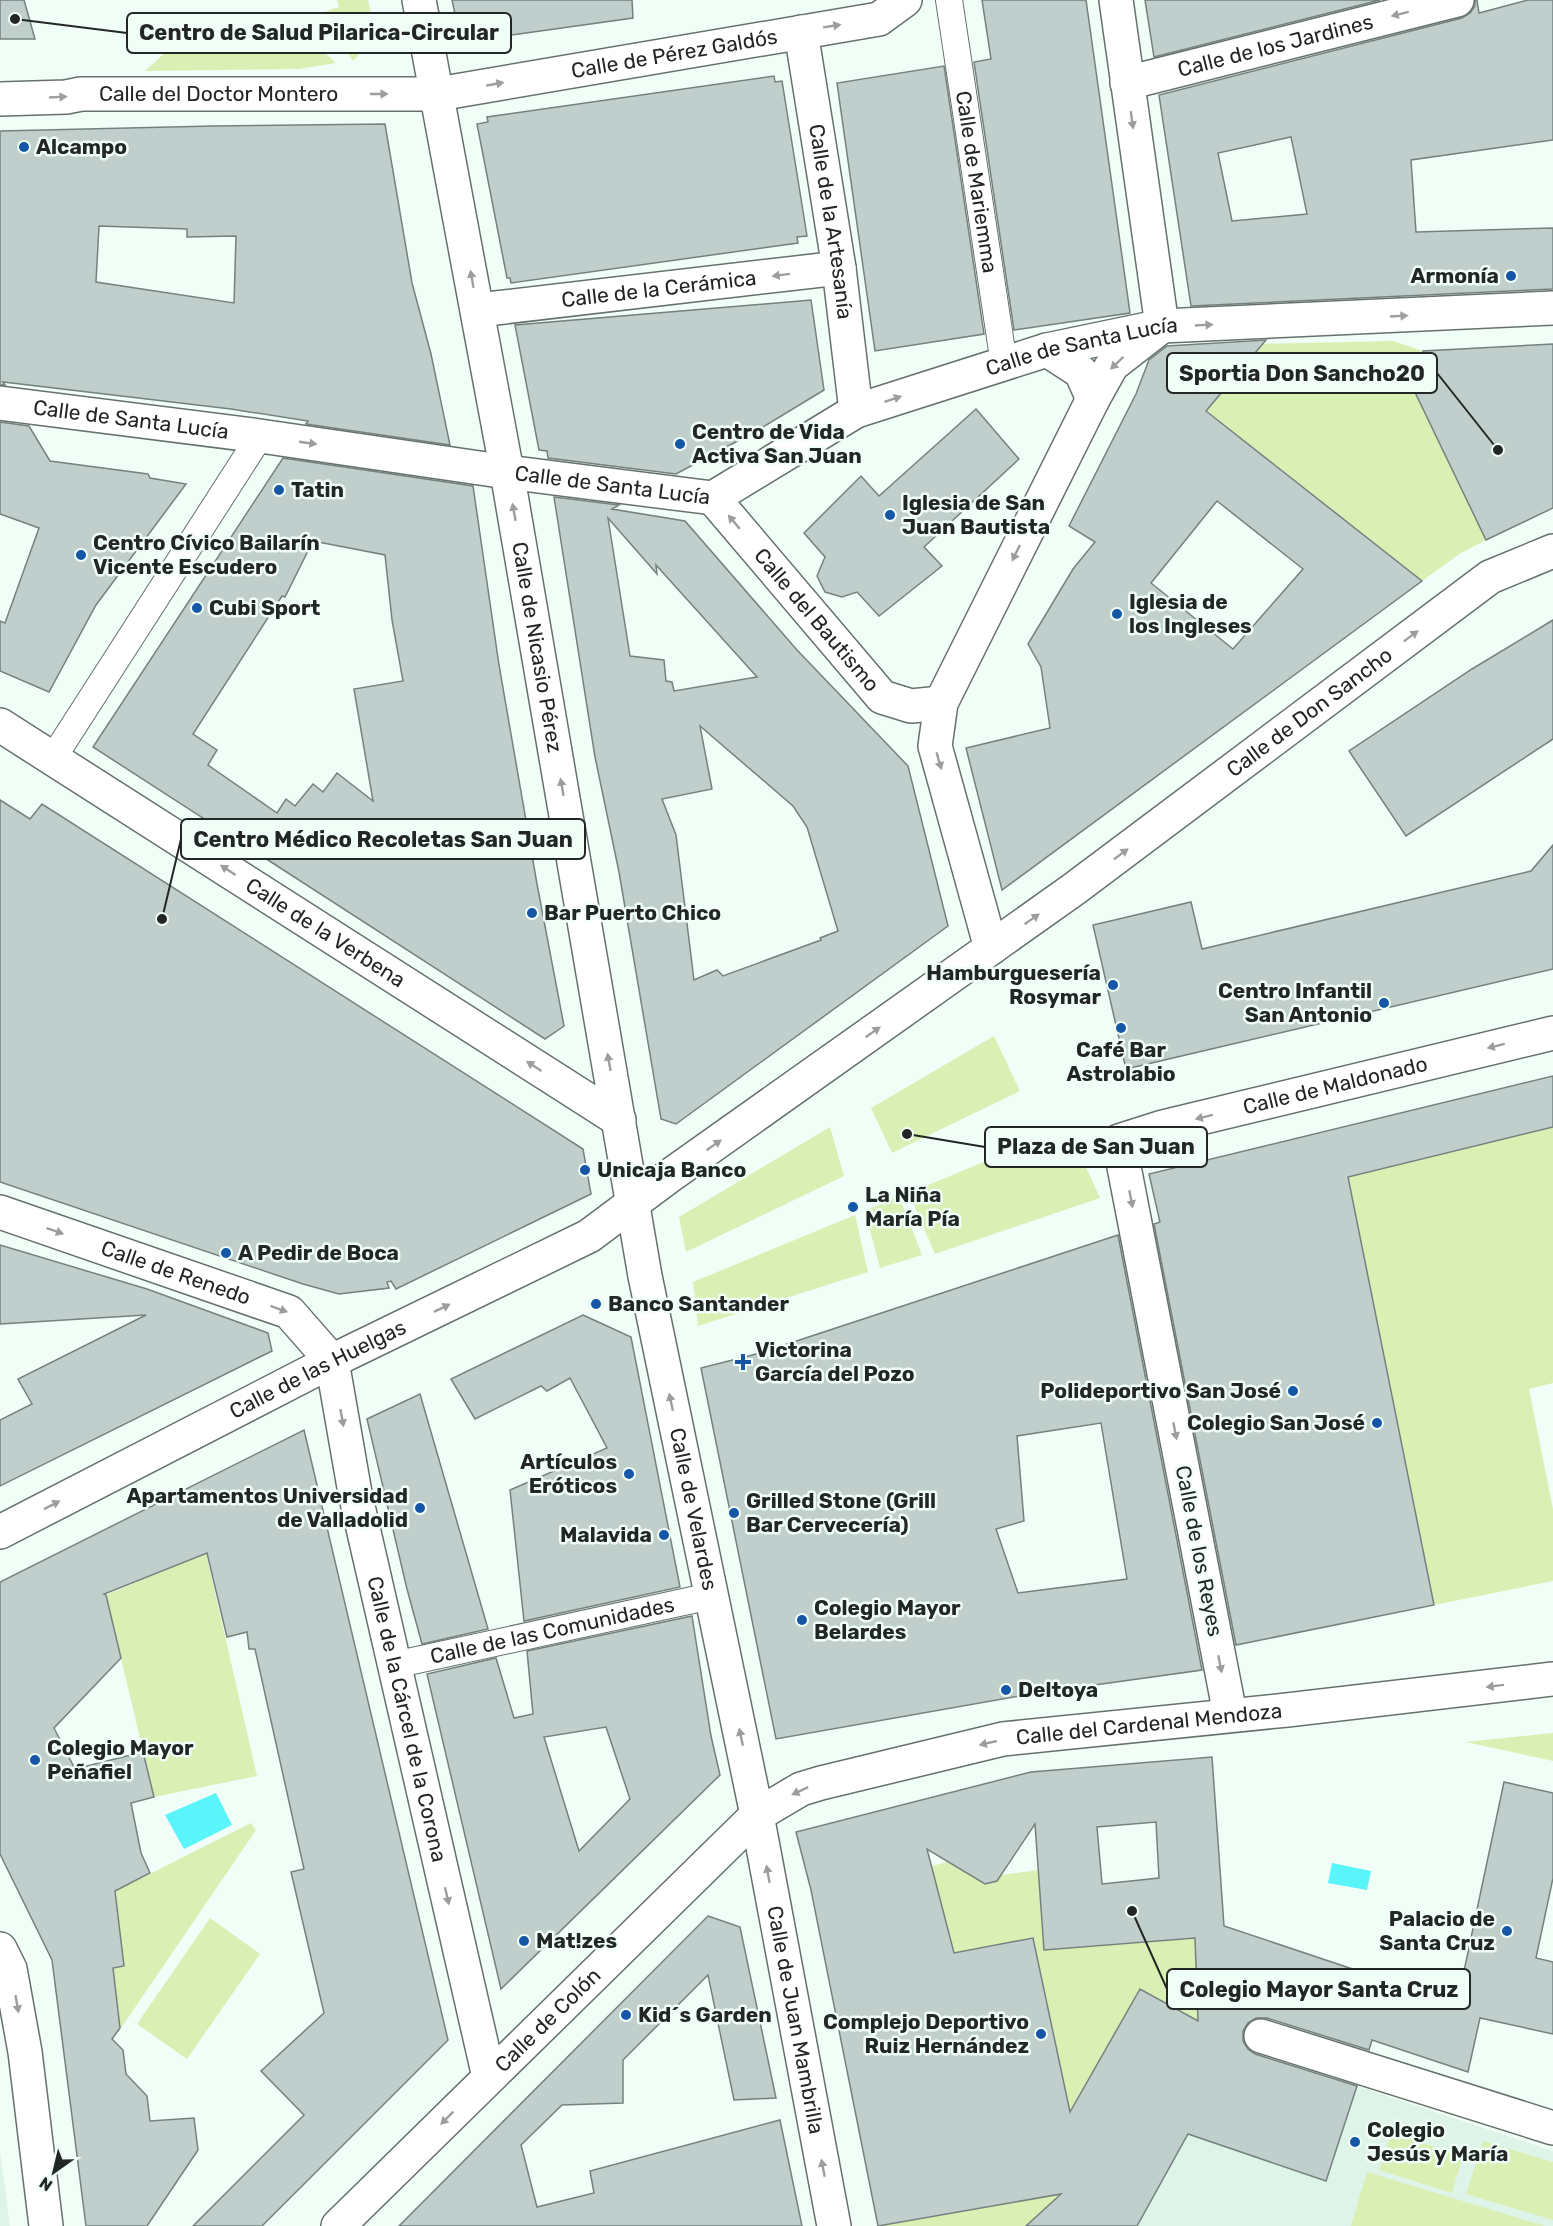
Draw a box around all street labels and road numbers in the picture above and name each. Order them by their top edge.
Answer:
street label: Calle de los Jardines [1175,9,1376,82]
street label: Calle de Pérez Galdós [569,23,779,83]
street label: Calle del Doctor Montero [99,81,338,106]
street label: Calle de Mariemma [951,89,1003,275]
street label: Calle de la Artesanía [804,122,858,321]
street label: Calle de la Cerámica [560,265,758,312]
street label: Calle de Santa Lucía [982,312,1178,381]
street label: Calle de Santa Lucía [32,394,230,444]
street label: Calle de Santa Lucía [513,460,712,510]
street label: Calle de Nicasio Pérez [507,540,568,755]
street label: Calle del Bautismo [749,543,885,696]
street label: Calle de Don Sancho [1222,642,1397,782]
street label: Calle de la Verbena [241,872,410,992]
street label: Calle de Maldonado [1240,1051,1430,1119]
street label: Calle de Renedo [98,1235,254,1310]
street label: Calle de las Huelgas [225,1314,410,1424]
street label: Calle de Velardes [665,1425,723,1593]
street label: Calle de los Reyes [1171,1463,1228,1639]
street label: Calle de la Cárcel de la Corona [362,1574,452,1864]
street label: Calle de las Comunidades [428,1591,677,1669]
street label: Calle del Cardenal Mendoza [1015,1698,1283,1750]
street label: Calle de Juan Mambrilla [762,1904,830,2136]
street label: Calle de Colón [489,1962,606,2077]

